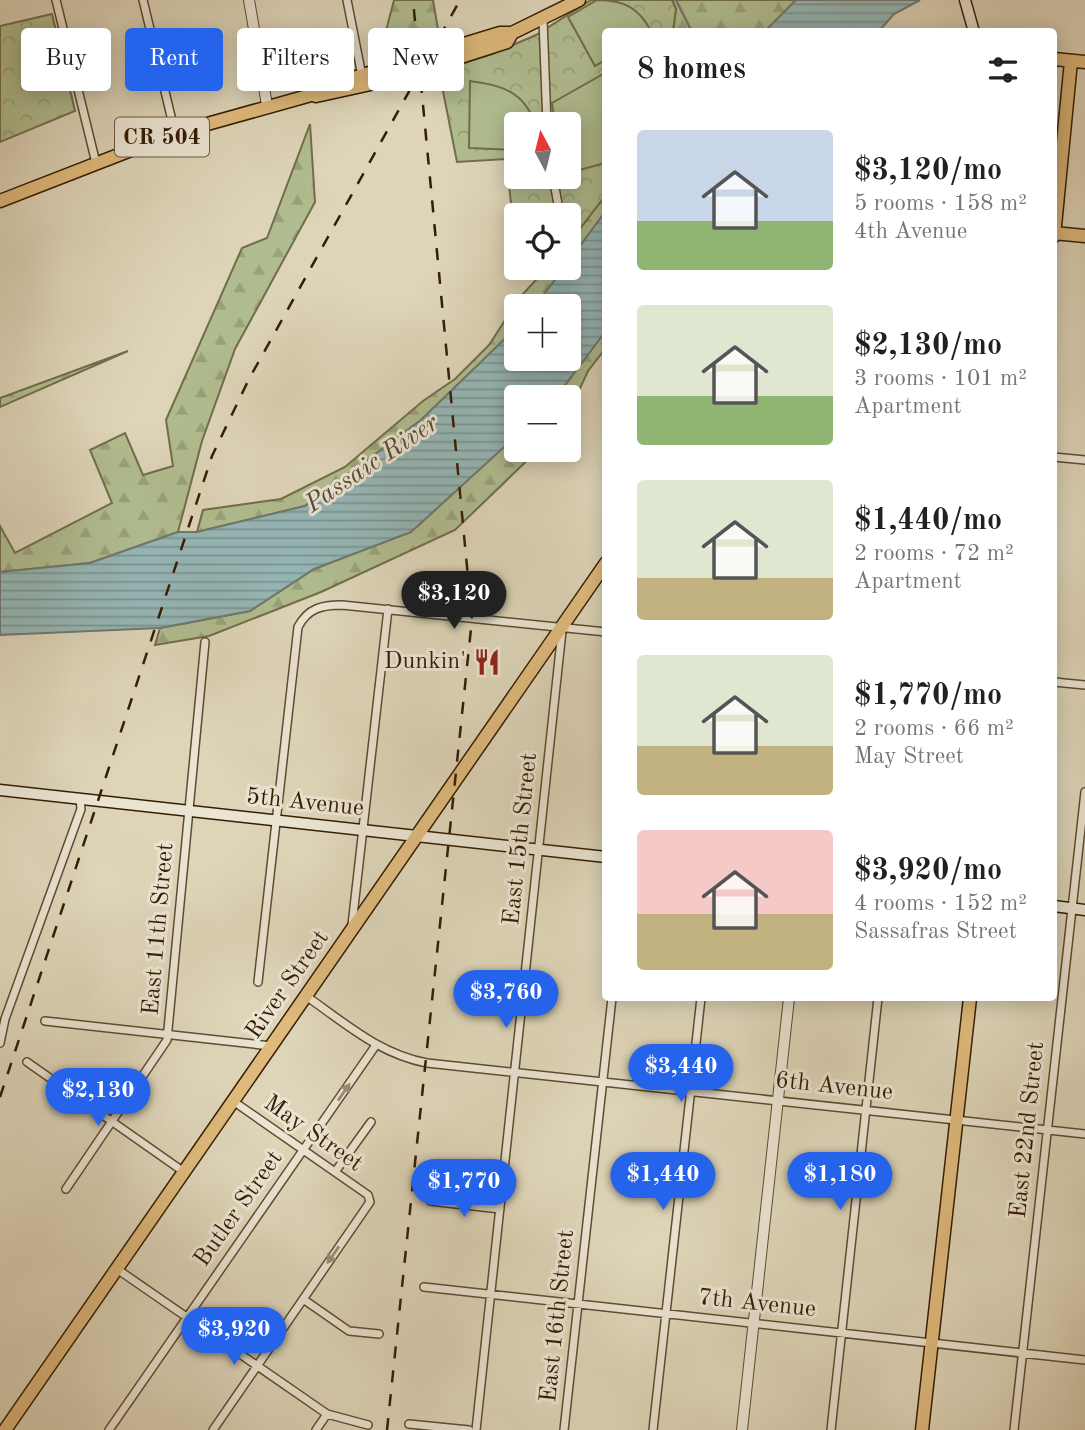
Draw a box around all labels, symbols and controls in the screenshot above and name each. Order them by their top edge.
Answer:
chip: Buy [21,28,111,91]
chip: Rent [125,28,223,91]
chip: Filters [237,28,354,91]
chip: New [368,28,464,91]
icon: filters [984,51,1022,89]
text: 8 homes [637,55,746,85]
north arrow [504,112,581,189]
map controls [504,112,581,462]
road number: CR 504 [115,118,209,156]
text: $3,120/mo [854,156,1002,186]
icon: home [693,158,777,242]
text: 5 rooms · 158 m² [854,192,1027,215]
button: locate [504,203,581,280]
text: 4th Avenue [854,220,967,243]
button: + [504,294,581,371]
text: $2,130/mo [854,331,1002,361]
icon: home [693,333,777,417]
text: 3 rooms · 101 m² [854,367,1027,390]
button: − [504,385,581,462]
text: Apartment [854,395,962,418]
water label: Passaic River [300,410,444,518]
text: $1,440/mo [854,506,1002,536]
icon: home [693,508,777,592]
text: 2 rooms · 72 m² [854,542,1014,565]
text: Apartment [854,570,962,593]
pin: $3,120 [397,572,511,631]
text: $3,120 [417,582,491,605]
restaurant icon: Dunkin' [472,647,502,677]
place label: Dunkin' [384,650,466,674]
text: $1,770/mo [854,681,1002,711]
icon: home [693,683,777,767]
text: 2 rooms · 66 m² [854,717,1014,740]
text: May Street [854,745,964,768]
street label: East 15th Street [500,751,542,927]
street label: 5th Avenue [245,785,365,821]
street label: East 11th Street [139,841,179,1017]
text: $3,920/mo [854,856,1002,886]
icon: home [693,858,777,942]
text: 4 rooms · 152 m² [854,892,1027,915]
text: Sassafras Street [854,920,1017,943]
street label: River Street [242,926,334,1044]
pin: $3,760 [449,970,563,1030]
text: $3,760 [469,981,543,1004]
street label: East 22nd Street [1007,1040,1049,1220]
pin: $3,440 [624,1044,738,1104]
text: $3,440 [644,1055,718,1078]
pin: $2,130 [41,1068,155,1128]
street label: 6th Avenue [774,1069,894,1105]
text: $2,130 [61,1079,135,1102]
one-way arrow [337,1083,351,1101]
street label: May Street [259,1091,367,1177]
street label: Butler Street [190,1147,288,1271]
pin: $1,440 [606,1152,720,1212]
pin: $1,180 [783,1152,897,1212]
pin: $1,770 [407,1160,521,1219]
text: $1,440 [626,1163,700,1186]
text: $1,180 [803,1163,877,1186]
text: $1,770 [427,1170,501,1193]
street label: East 16th Street [537,1228,579,1404]
one-way arrow [327,1246,340,1265]
street label: 7th Avenue [697,1286,817,1322]
pin: $3,920 [177,1308,291,1367]
text: $3,920 [197,1318,271,1341]

